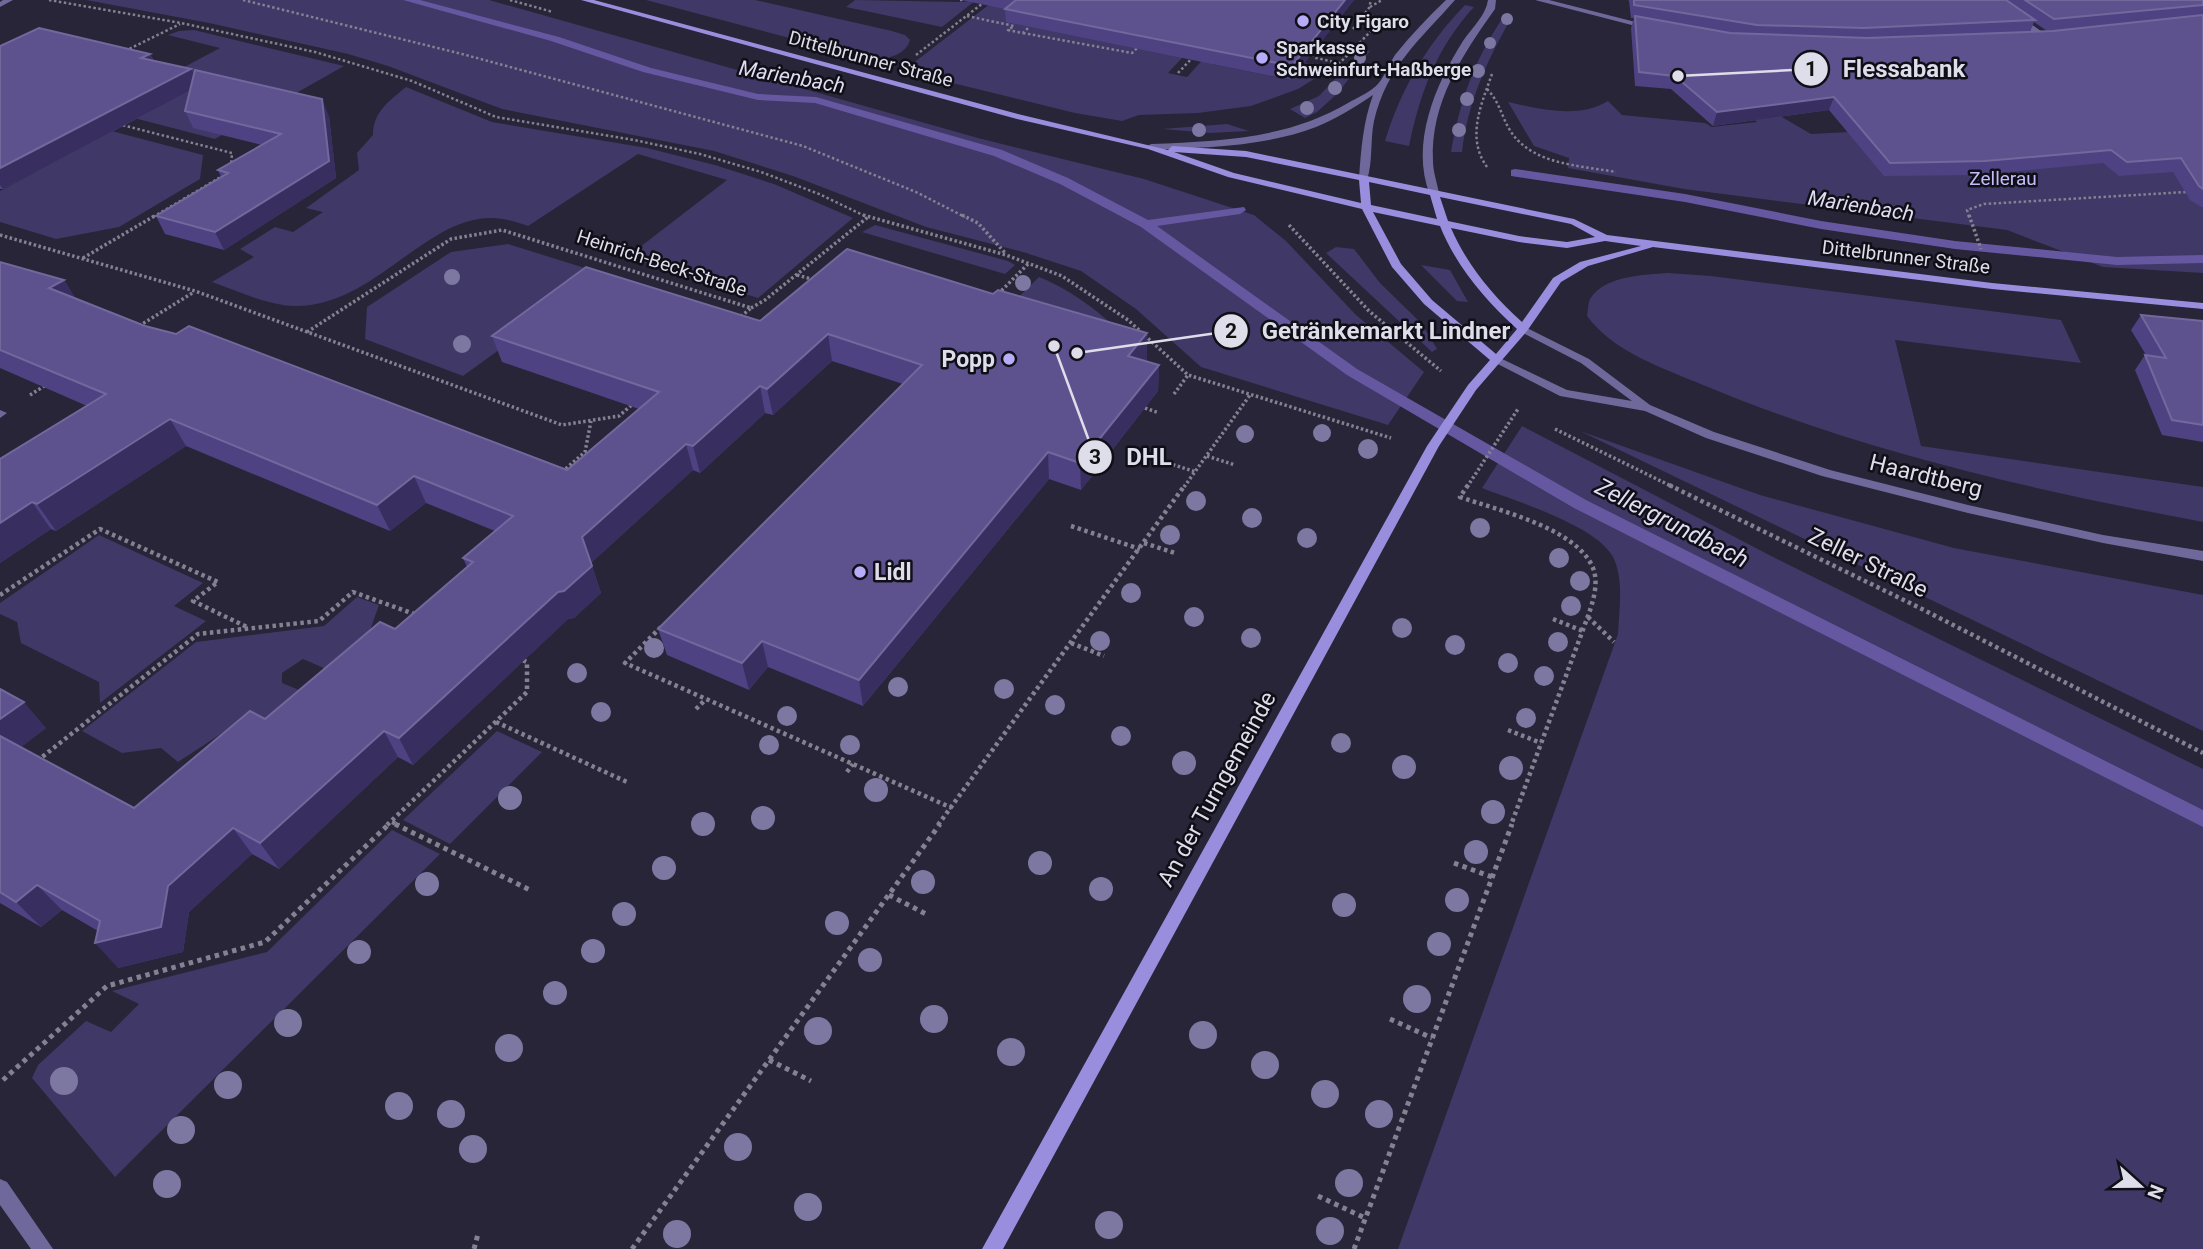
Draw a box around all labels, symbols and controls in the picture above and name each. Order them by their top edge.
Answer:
place label: City Figaro [1317,10,1409,33]
marker: City Figaro [1295,13,1311,29]
street label: Dittelbrunner Straße [786,26,956,92]
place label: Sparkasse Schweinfurt-Haßberge [1276,36,1471,81]
callout: Flessabank [1794,46,1979,91]
marker: Sparkasse Schweinfurt-Haßberge [1254,50,1270,66]
text: Flessabank [1843,55,1966,83]
water label: Marienbach [737,56,847,98]
text: 1 [1805,57,1817,81]
park label: Zellerau [1969,167,2037,190]
water label: Marienbach [1806,186,1916,226]
street label: Heinrich-Beck-Straße [574,225,750,301]
street label: Dittelbrunner Straße [1821,235,1991,279]
callout: Getränkemarkt Lindner [1213,308,1525,353]
text: Getränkemarkt Lindner [1262,317,1510,345]
text: 2 [1225,319,1237,343]
place label: Popp [941,346,995,373]
marker: Popp [1001,351,1017,367]
callout: DHL [1078,434,1186,479]
text: DHL [1126,443,1172,471]
text: 3 [1089,445,1101,469]
street label: Haardtberg [1867,449,1985,503]
water label: Zellergrundbach [1590,472,1753,574]
street label: Zeller Straße [1804,522,1932,604]
place label: Lidl [874,559,912,586]
marker: Lidl [852,564,868,580]
street label: An der Turngemeinde [1152,687,1282,891]
north arrow [2105,1151,2175,1221]
text: N [2142,1182,2169,1202]

